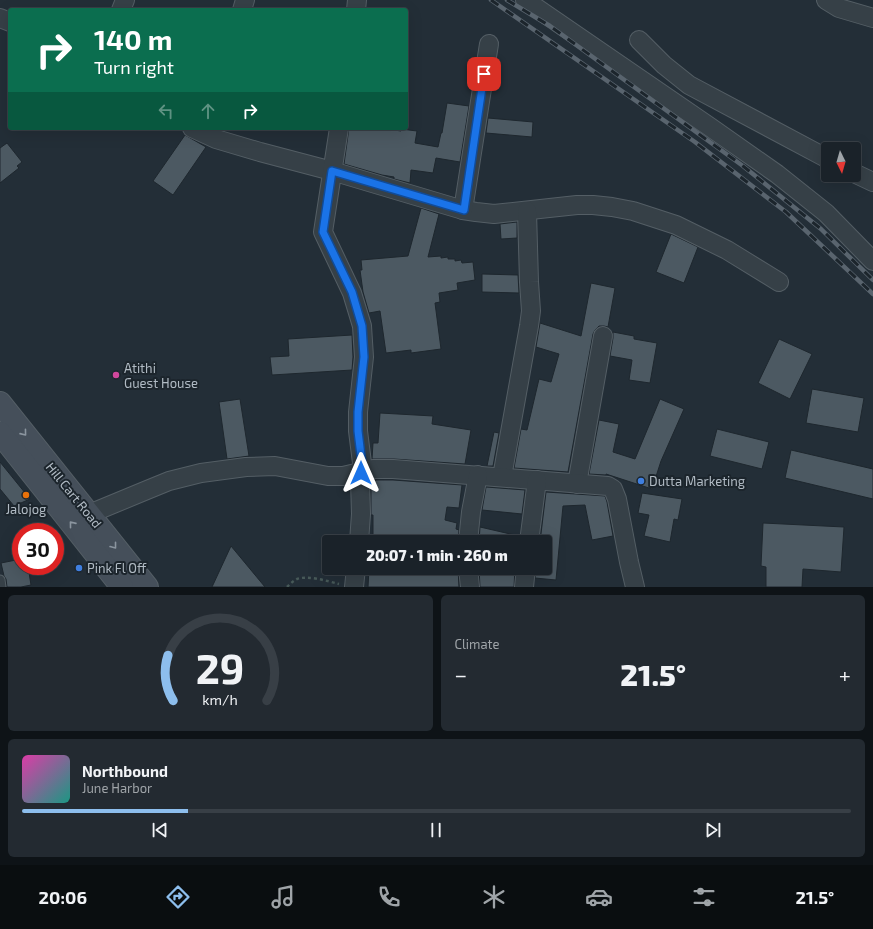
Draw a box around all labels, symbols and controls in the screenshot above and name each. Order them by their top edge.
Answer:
text: 140 m [94,22,172,56]
icon: right [28,24,80,76]
text: Turn right [94,56,174,78]
pin [467,57,501,91]
icon: arrive [473,63,495,85]
icon: left [155,100,177,122]
icon: ahead [197,100,219,122]
icon: right [239,100,261,122]
north arrow [821,142,861,182]
map controls [821,142,861,182]
place label: Atithi Guest House [124,360,198,391]
marker: Atithi Guest House [111,370,121,380]
one-way arrow [20,429,27,436]
position arrow [340,452,382,494]
street label: Hill Cart Road [43,459,105,531]
place label: Dutta Marketing [649,473,745,489]
marker: Dutta Marketing [636,476,646,486]
marker: Jalojog [21,490,31,500]
place label: Jalojog [6,501,46,517]
one-way arrow [70,521,77,528]
speed limit sign: 30 [12,523,64,575]
one-way arrow [110,541,117,548]
text: 20:07 · 1 min · 260 m [366,546,508,564]
place label: Pink Fl Off [87,560,147,576]
marker: Pink Fl Off [74,563,84,573]
text: Climate [455,636,499,652]
text: 29 [196,642,245,692]
text: 21.5° [620,656,686,692]
text: − [455,661,467,687]
text: + [839,661,851,687]
text: km/h [203,691,238,708]
text: Northbound [82,762,168,780]
text: June Harbor [82,780,152,796]
icon: previous [149,819,171,841]
icon: pause [425,819,447,841]
icon: next [702,819,724,841]
icon: directions [164,883,192,911]
icon: music [269,883,297,911]
icon: phone [375,883,403,911]
icon: climate [480,883,508,911]
icon: car [585,883,613,911]
icon: filters [690,883,718,911]
text: 20:06 [39,886,87,908]
text: 21.5° [796,886,834,908]

